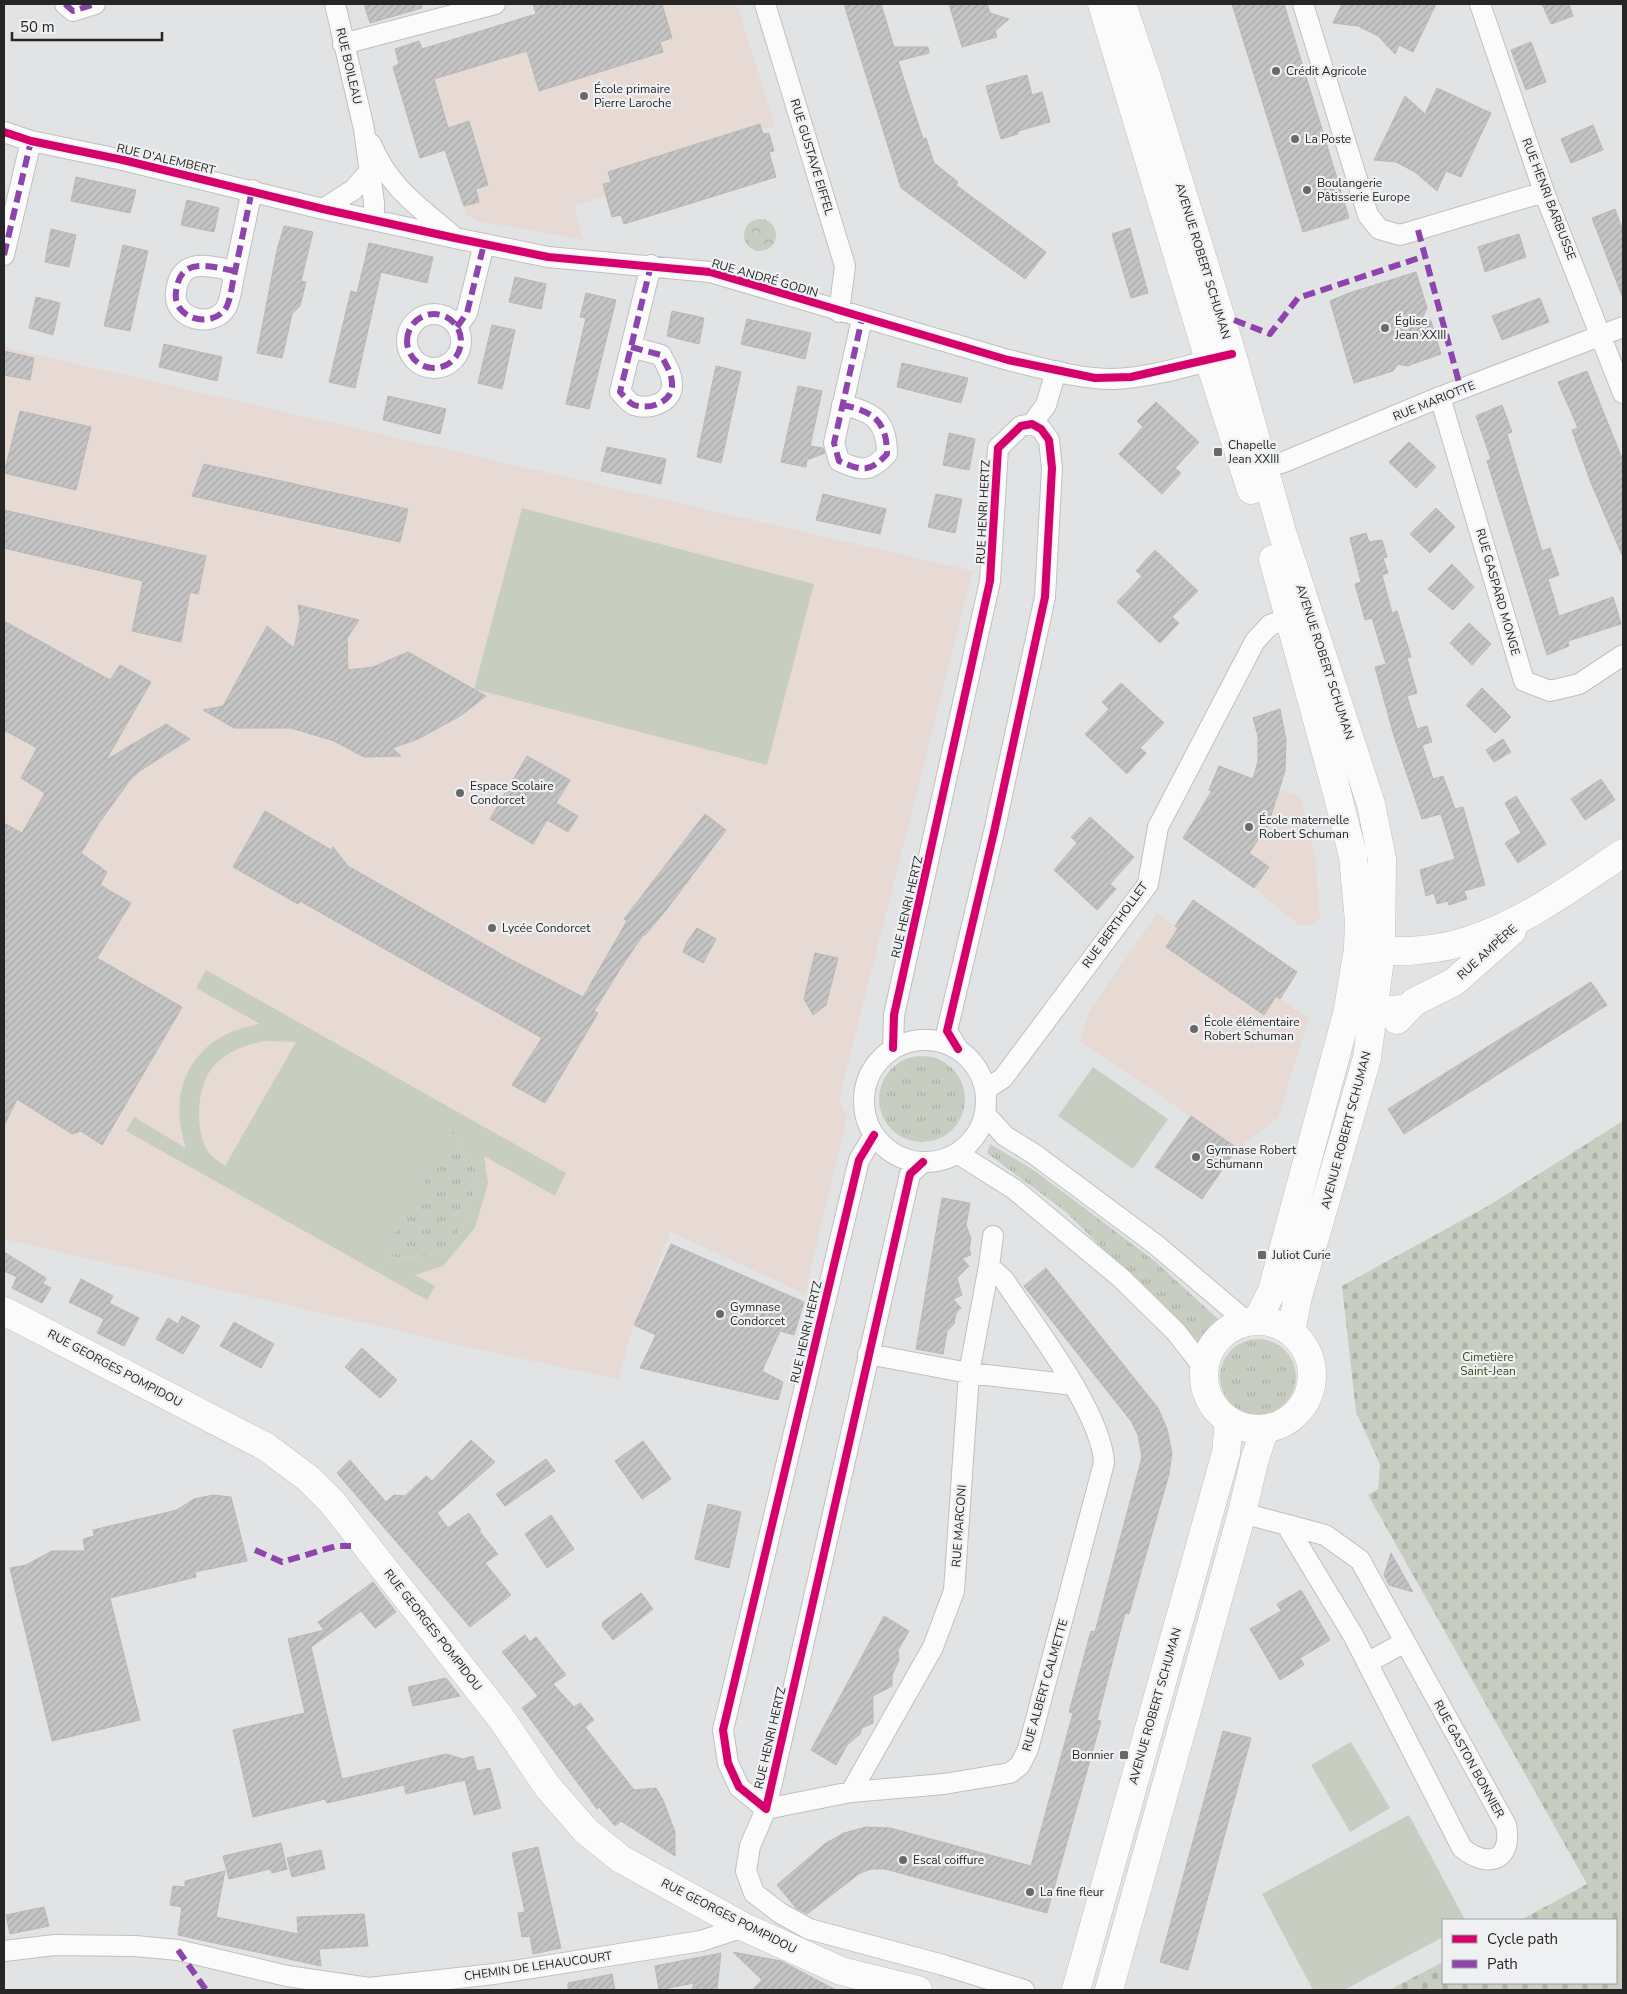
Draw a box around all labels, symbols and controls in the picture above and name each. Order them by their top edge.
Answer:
scale bar [12,10,162,42]
text: 50 m [20,17,55,37]
street label: RUE BOILEAU [332,26,366,106]
place label: Crédit Agricole [1286,63,1367,79]
marker: Crédit Agricole [1270,65,1282,77]
place label: École primaire Pierre Laroche [594,81,671,111]
marker: École primaire Pierre Laroche [578,90,590,102]
street label: RUE GUSTAVE EIFFEL [787,97,837,218]
place label: La Poste [1305,131,1351,147]
marker: La Poste [1289,133,1301,145]
street label: RUE HENRI BARBUSSE [1518,136,1580,262]
street label: RUE D'ALEMBERT [115,140,218,178]
place label: Boulangerie Pâtisserie Europe [1317,175,1410,205]
street label: AVENUE ROBERT SCHUMAN [1172,181,1234,341]
marker: Boulangerie Pâtisserie Europe [1301,184,1313,196]
street label: RUE ANDRÉ GODIN [710,255,820,301]
place label: Église Jean XXIII [1394,313,1446,343]
marker: Église Jean XXIII [1379,322,1391,334]
street label: RUE MARIOTTE [1391,377,1477,425]
place label: Chapelle Jean XXIII [1227,437,1279,467]
marker: Chapelle Jean XXIII [1212,446,1224,458]
street label: RUE HENRI HERTZ [972,460,994,564]
street label: RUE GASPARD MONGE [1472,527,1524,657]
street label: AVENUE ROBERT SCHUMAN [1292,582,1358,742]
place label: Espace Scolaire Condorcet [470,778,554,808]
marker: Espace Scolaire Condorcet [454,787,466,799]
place label: École maternelle Robert Schuman [1259,812,1349,842]
marker: École maternelle Robert Schuman [1243,821,1255,833]
street label: RUE HENRI HERTZ [887,854,927,960]
street label: RUE BERTHOLLET [1078,878,1152,971]
place label: Lycée Condorcet [502,920,591,936]
street label: RUE AMPÈRE [1454,921,1520,983]
marker: Lycée Condorcet [486,922,498,934]
place label: École élémentaire Robert Schuman [1204,1014,1300,1044]
marker: École élémentaire Robert Schuman [1188,1023,1200,1035]
street label: AVENUE ROBERT SCHUMAN [1317,1049,1375,1211]
place label: Gymnase Robert Schumann [1206,1142,1297,1172]
marker: Gymnase Robert Schumann [1190,1151,1202,1163]
place label: Juliot Curie [1271,1247,1331,1263]
marker: Juliot Curie [1256,1249,1268,1261]
street label: RUE HENRI HERTZ [786,1279,826,1385]
place label: Gymnase Condorcet [730,1299,786,1329]
marker: Gymnase Condorcet [714,1308,726,1320]
street label: RUE GEORGES POMPIDOU [45,1326,185,1410]
park label: Cimetière Saint-Jean [1460,1349,1516,1379]
street label: RUE MARCONI [948,1484,970,1568]
street label: RUE GEORGES POMPIDOU [380,1566,486,1694]
street label: RUE ALBERT CALMETTE [1018,1617,1072,1753]
street label: AVENUE ROBERT SCHUMAN [1125,1626,1185,1786]
street label: RUE HENRI HERTZ [750,1685,790,1791]
street label: RUE GASTON BONNIER [1430,1697,1508,1821]
place label: Bonnier [1072,1747,1115,1763]
marker: Bonnier [1118,1749,1130,1761]
place label: Escal coiffure [913,1852,984,1868]
marker: Escal coiffure [897,1854,909,1866]
street label: RUE GEORGES POMPIDOU [658,1875,800,1957]
place label: La fine fleur [1040,1884,1105,1900]
marker: La fine fleur [1024,1886,1036,1898]
legend [1442,1919,1617,1984]
text: Cycle path [1487,1929,1558,1949]
street label: CHEMIN DE LEHAUCOURT [463,1948,614,1984]
text: Path [1487,1954,1518,1974]

